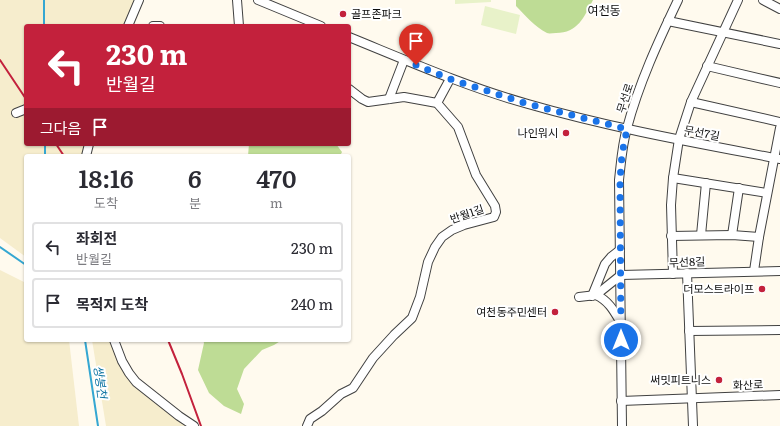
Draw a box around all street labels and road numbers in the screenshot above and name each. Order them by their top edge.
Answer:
street label: 무선로 [612,81,636,115]
street label: 무선7길 [683,121,721,143]
street label: 반월1길 [448,200,486,226]
street label: 무선8길 [668,252,705,270]
street label: 화산로 [733,375,763,393]

